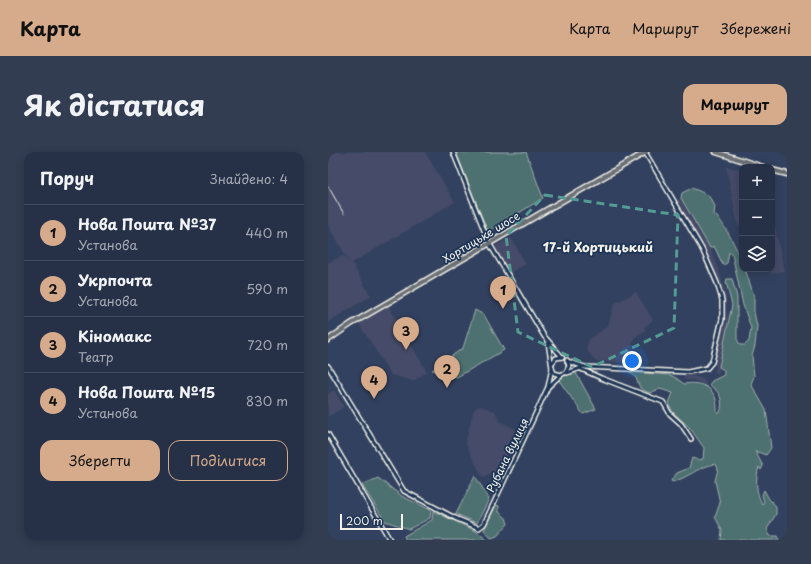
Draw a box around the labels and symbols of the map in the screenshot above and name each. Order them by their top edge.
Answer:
street label: Хортицьке шосе [439,207,523,267]
district label: 17-й Хортицький [543,237,653,256]
pin: 1 [490,276,516,309]
pin: 3 [393,317,419,350]
your location [622,351,642,371]
pin: 2 [434,355,460,388]
pin: 4 [361,366,387,399]
street label: Рубана вулиця [482,415,532,495]
scale bar [340,512,403,531]

